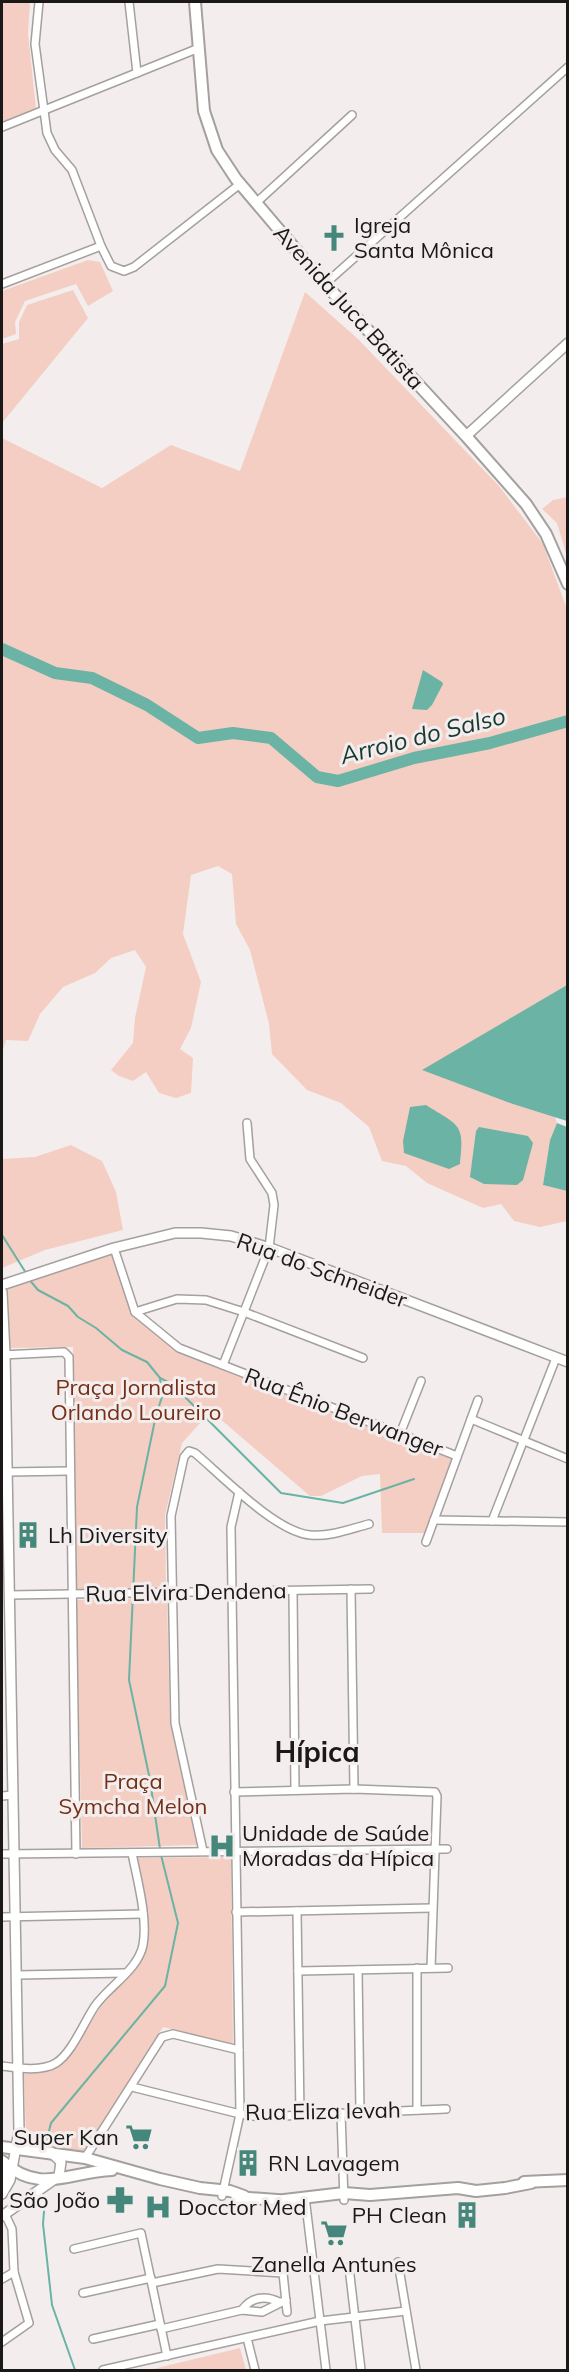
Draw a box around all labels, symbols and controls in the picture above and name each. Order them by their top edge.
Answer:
place label: Igreja Santa Mônica [354,211,494,264]
street label: Avenida Juca Batista [268,219,430,395]
church icon: Igreja Santa Mônica [319,223,349,253]
water label: Arroio do Salso [336,700,509,770]
street label: Rua do Schneider [233,1226,411,1314]
street label: Rua Ênio Berwanger [241,1361,447,1463]
park label: Praça Jornalista Orlando Loureiro [51,1373,221,1426]
building icon: Lh Diversity [13,1520,43,1550]
place label: Lh Diversity [48,1521,168,1549]
street label: Rua Elvira Dendena [85,1576,287,1608]
district label: Hípica [274,1734,360,1769]
park label: Praça Symcha Melon [59,1767,207,1820]
place label: Unidade de Saúde Moradas da Hípica [242,1819,434,1872]
hospital icon: Unidade de Saúde Moradas da Hípica [207,1831,237,1861]
street label: Rua Eliza Ievah [245,2096,401,2126]
supermarket icon: Super Kan [124,2122,154,2152]
place label: Super Kan [14,2123,119,2151]
building icon: RN Lavagem [233,2148,263,2178]
place label: RN Lavagem [268,2149,400,2177]
pharmacy icon: São João [105,2185,135,2215]
place label: São João [9,2186,100,2214]
hospital icon: Docctor Med [143,2192,173,2222]
place label: Docctor Med [178,2193,307,2221]
building icon: PH Clean [452,2200,482,2230]
place label: PH Clean [352,2201,447,2229]
supermarket icon: Zanella Antunes [319,2218,349,2248]
place label: Zanella Antunes [251,2250,417,2278]

